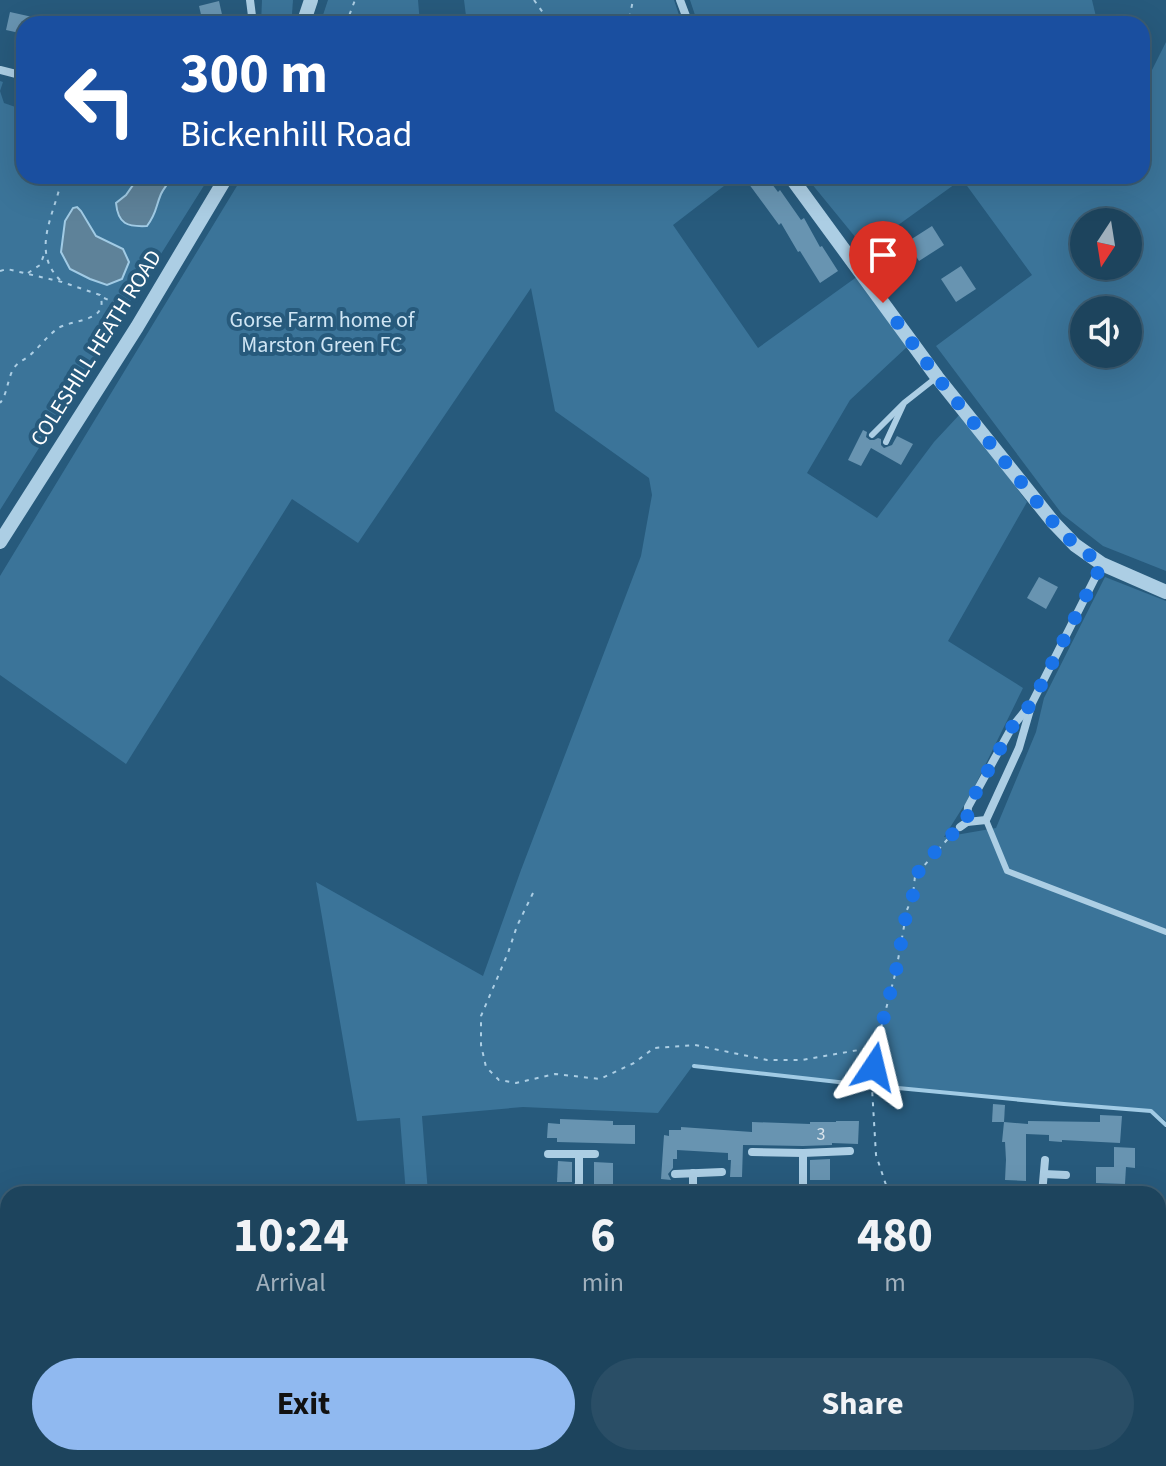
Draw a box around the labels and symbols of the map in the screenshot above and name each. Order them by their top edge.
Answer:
north arrow [1070,208,1142,280]
pin [849,221,917,303]
street label: COLESHILL HEATH ROAD [23,244,169,452]
park label: Gorse Farm home of Marston Green FC [230,304,416,361]
position arrow [832,1025,916,1109]
house number: 3 [817,1122,826,1147]

